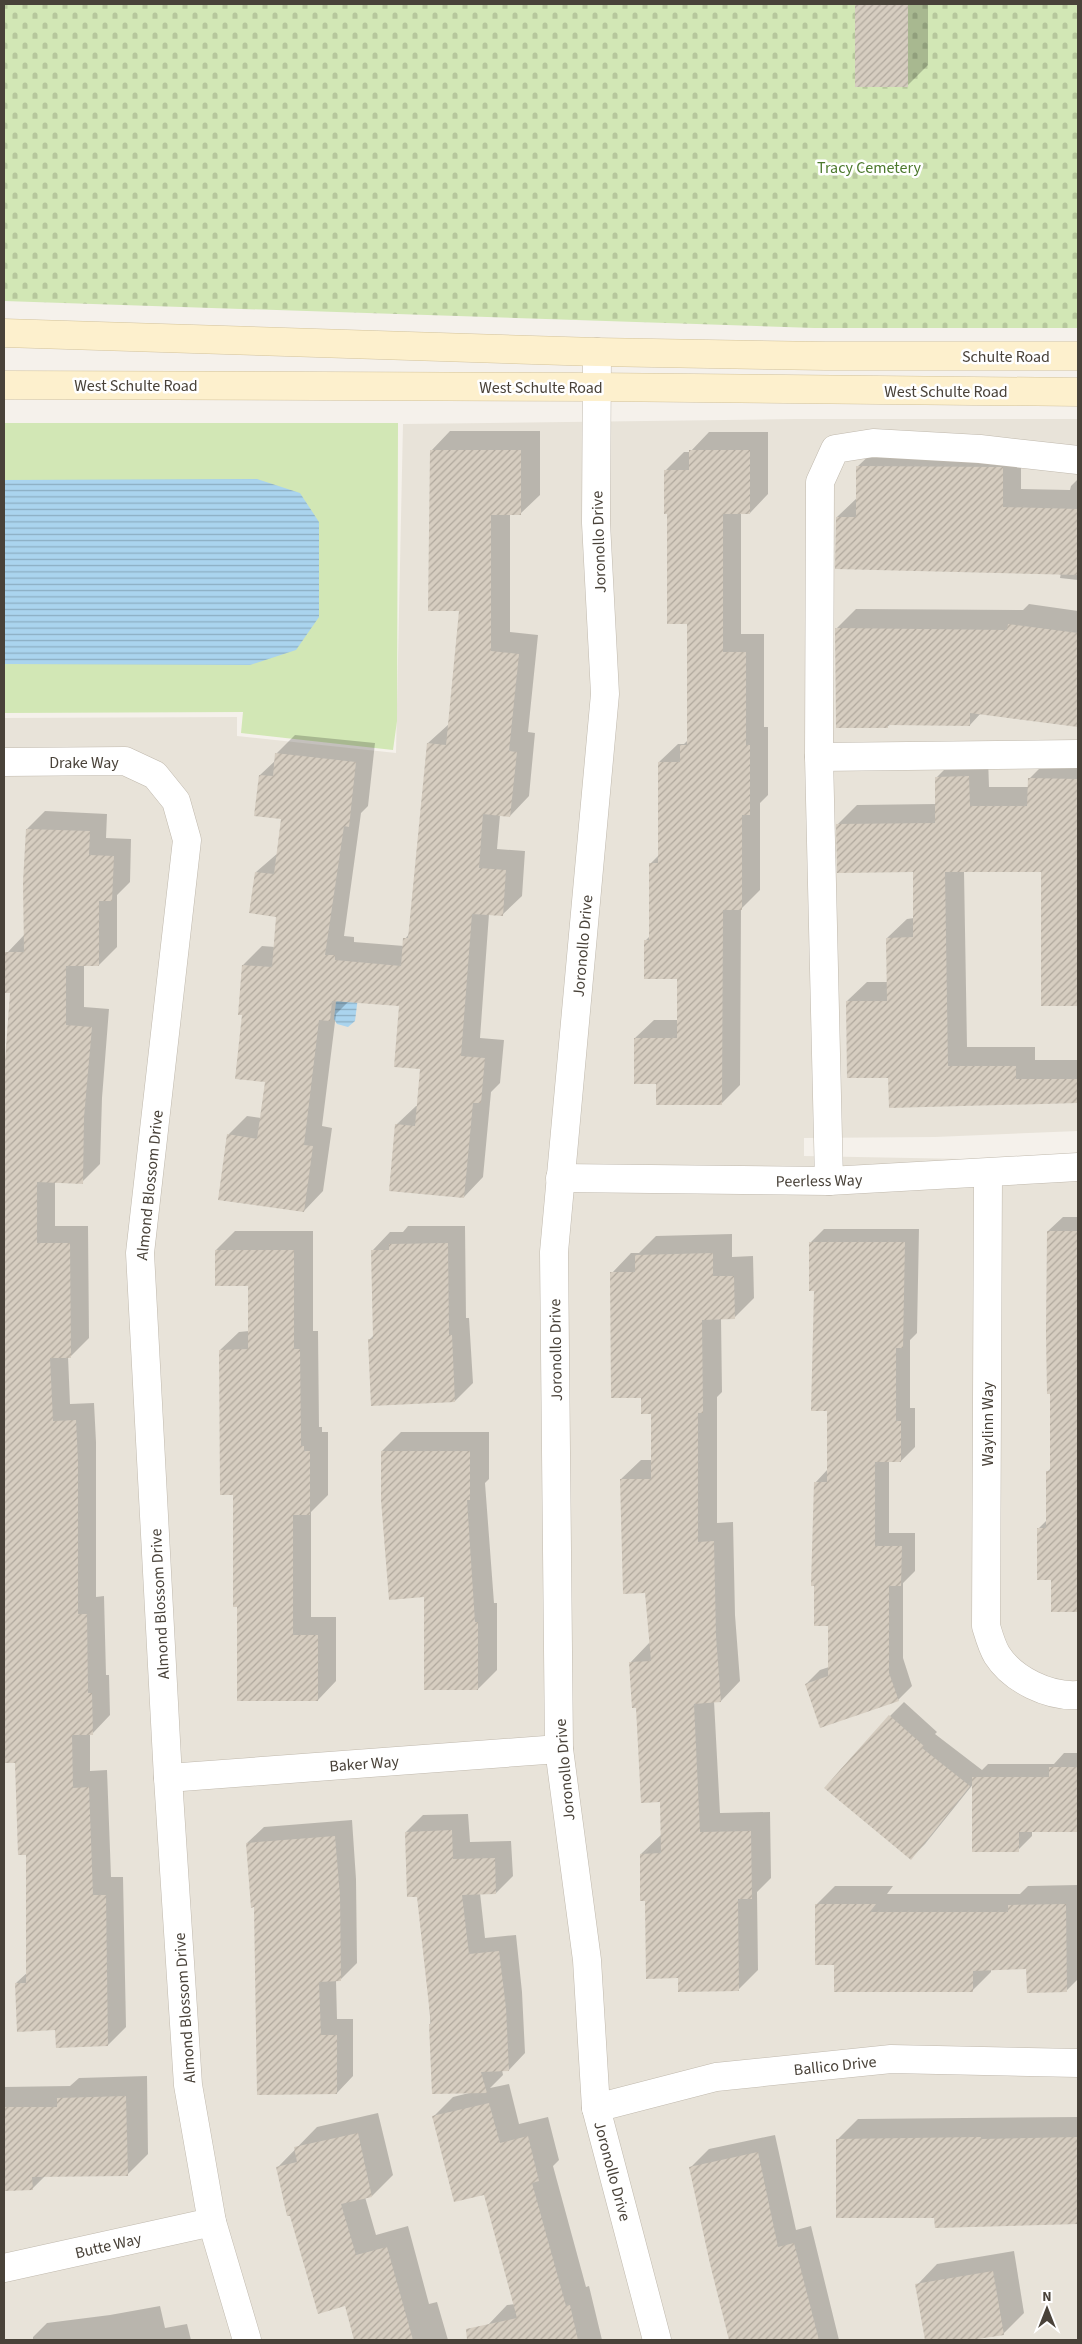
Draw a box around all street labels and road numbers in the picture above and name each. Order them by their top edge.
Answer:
street label: Schulte Road [962,346,1050,368]
street label: West Schulte Road [74,375,198,397]
street label: West Schulte Road [479,377,603,399]
street label: West Schulte Road [884,381,1008,403]
street label: Joronollo Drive [586,490,612,594]
street label: Drake Way [49,752,119,774]
street label: Joronollo Drive [568,894,598,998]
street label: Almond Blossom Drive [131,1109,169,1261]
street label: Peerless Way [776,1169,863,1193]
street label: Joronollo Drive [544,1298,568,1401]
street label: Waylinn Way [977,1381,999,1466]
street label: Almond Blossom Drive [145,1528,175,1680]
street label: Joronollo Drive [550,1718,580,1822]
street label: Baker Way [329,1751,400,1777]
street label: Almond Blossom Drive [169,1932,201,2084]
street label: Ballico Drive [793,2051,878,2081]
street label: Joronollo Drive [588,2119,636,2224]
street label: Butte Way [73,2228,144,2264]

